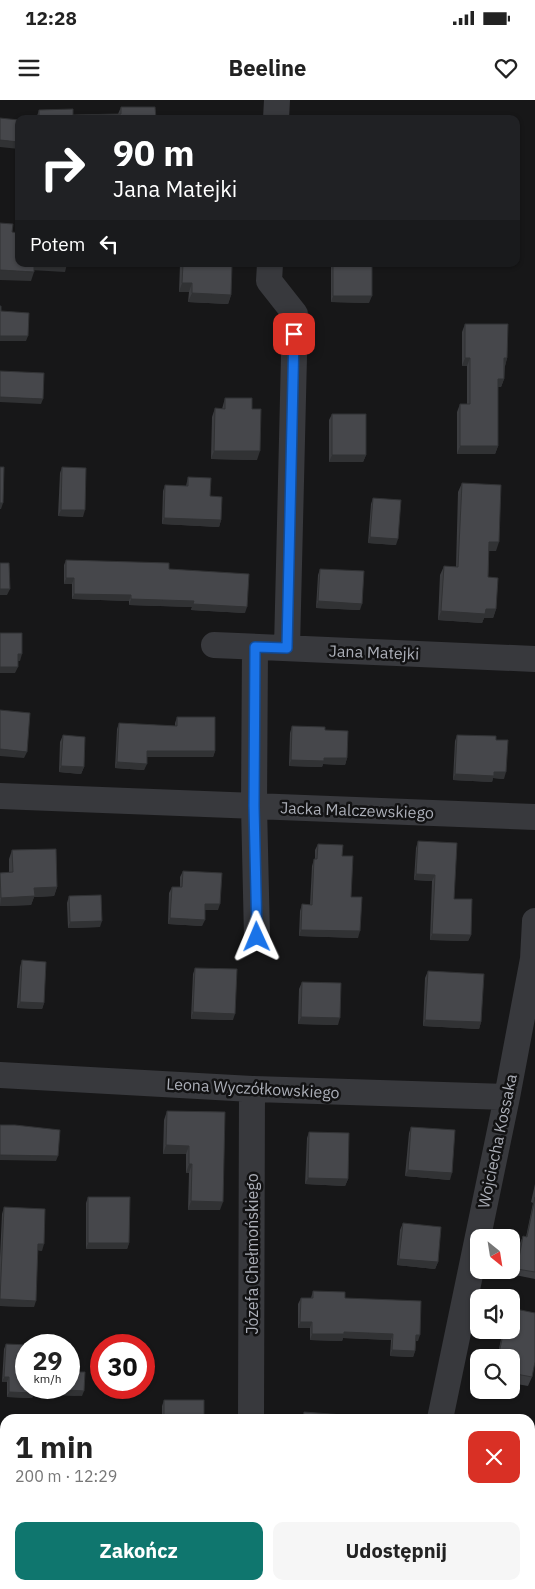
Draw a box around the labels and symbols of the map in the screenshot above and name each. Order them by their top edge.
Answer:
pin [273,313,315,355]
street label: Jana Matejki [328,640,420,664]
street label: Jacka Malczewskiego [280,797,434,823]
position arrow [230,910,282,962]
street label: Wojciecha Kossaka [473,1072,521,1210]
street label: Leona Wyczółkowskiego [166,1073,340,1103]
street label: Józefa Chełmońskiego [242,1173,262,1335]
north arrow [470,1229,520,1279]
speed limit sign: 30 [90,1334,155,1399]

